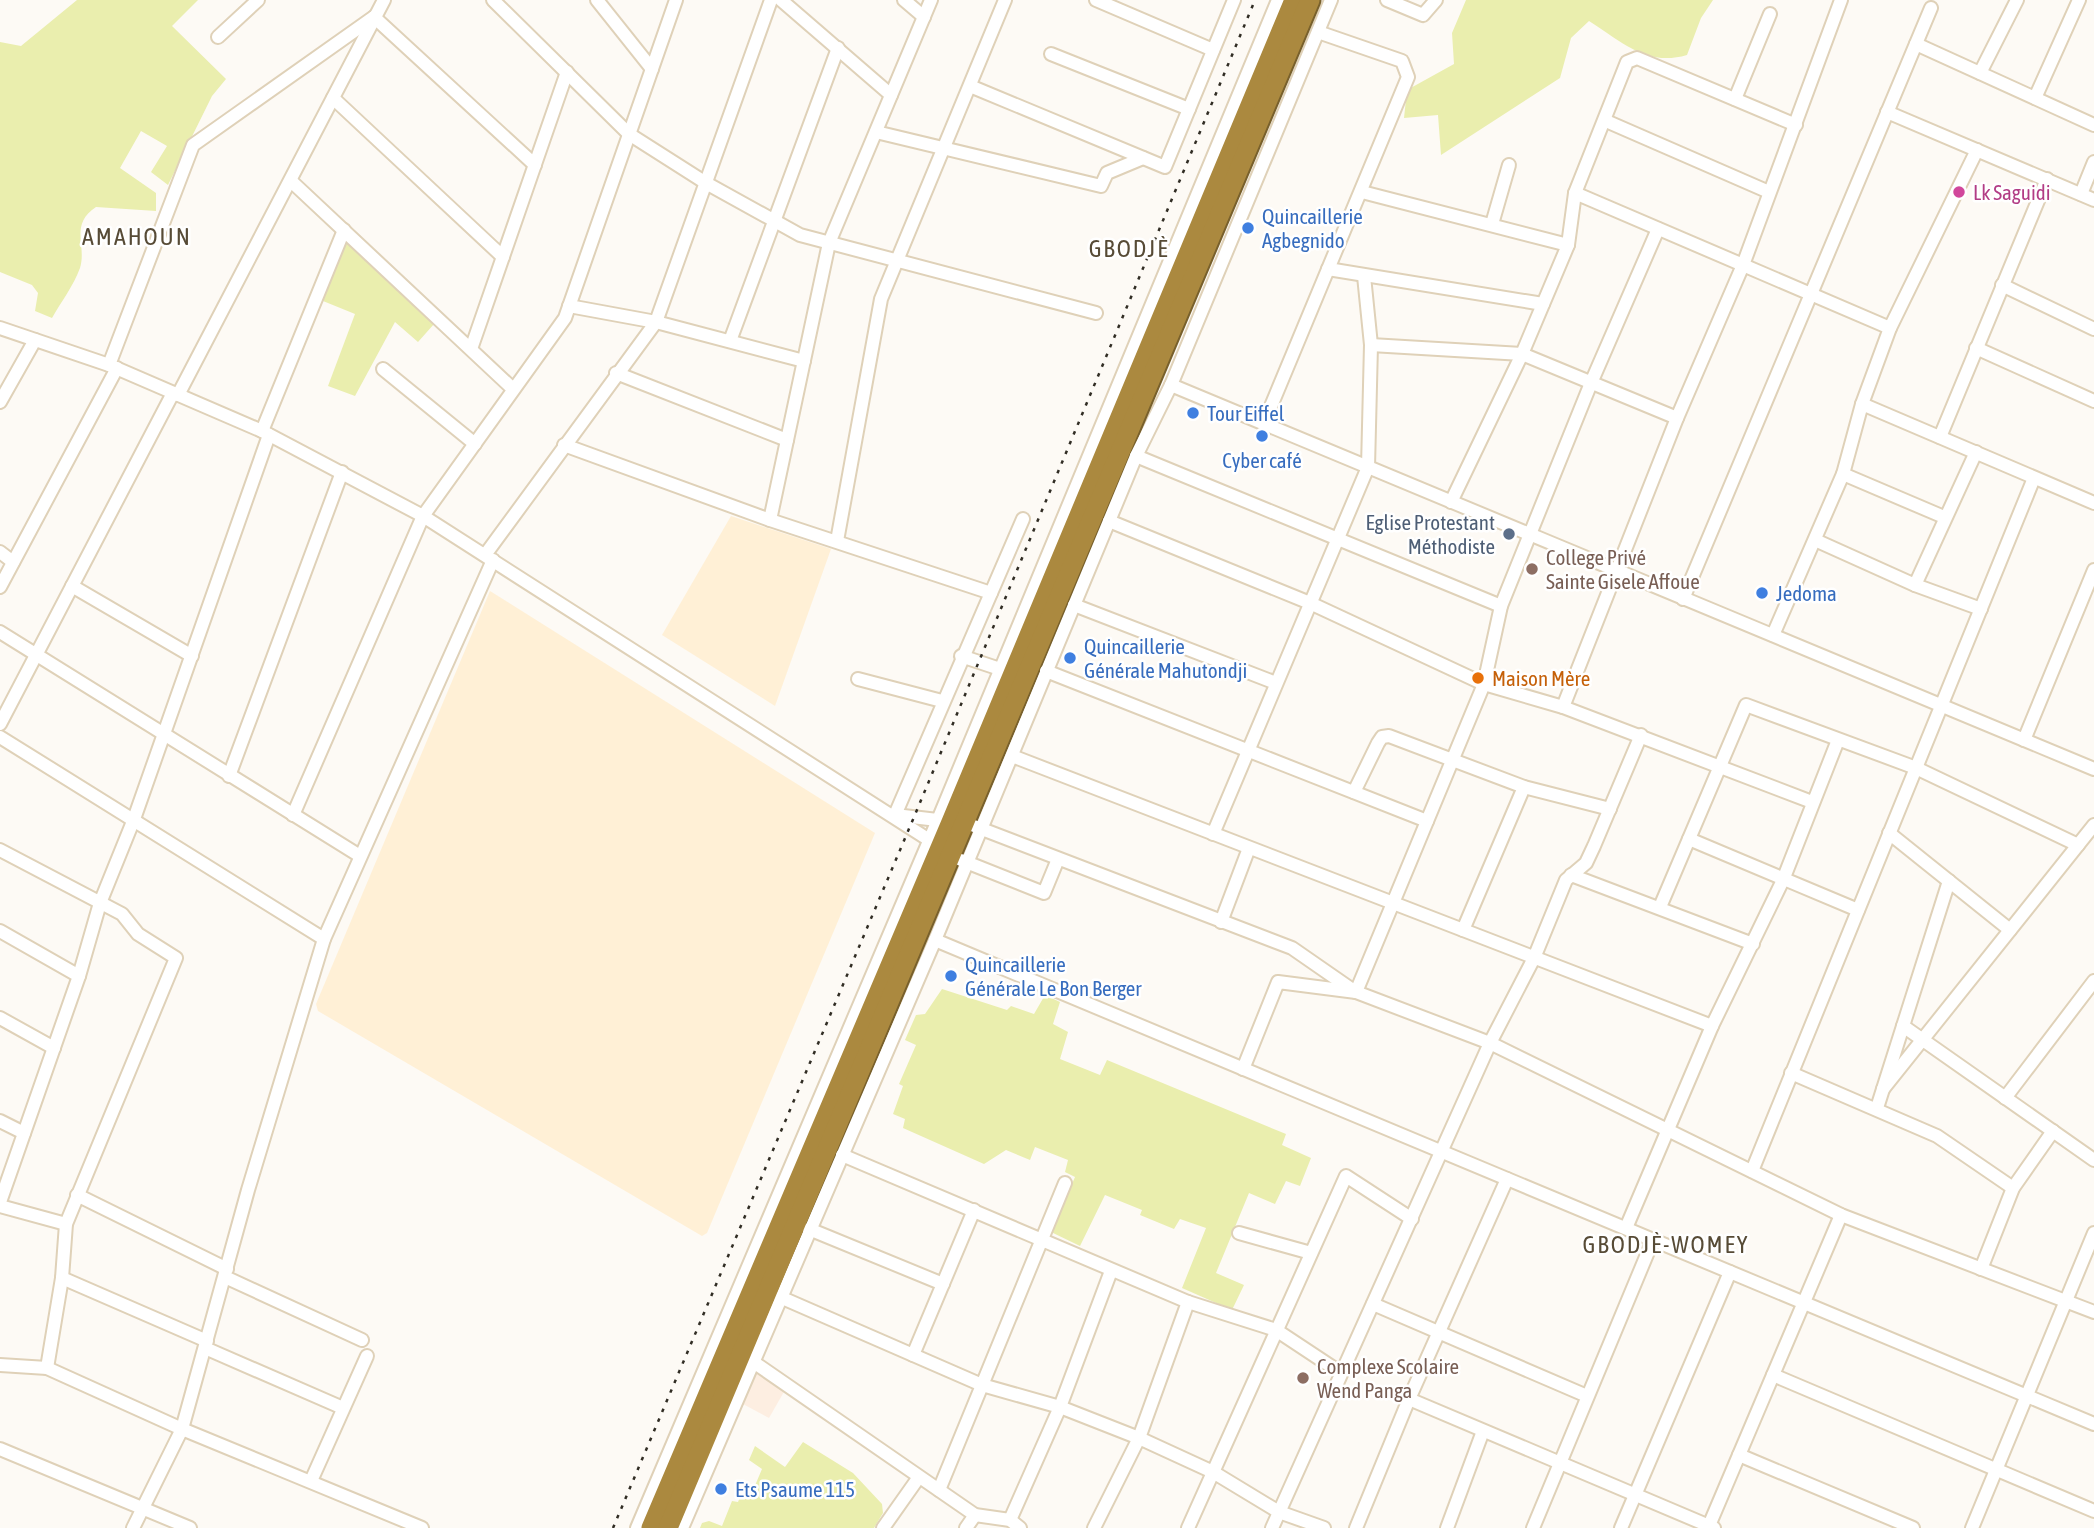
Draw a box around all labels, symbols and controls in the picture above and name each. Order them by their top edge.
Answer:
place label: Lk Saguidi [1973,180,2051,204]
marker: Lk Saguidi [1951,184,1967,200]
place label: Quincaillerie Agbegnido [1262,204,1363,252]
marker: Quincaillerie Agbegnido [1240,220,1256,236]
district label: AMAHOUN [82,223,192,250]
district label: GBODJÈ [1089,235,1169,262]
place label: Tour Eiffel [1207,401,1285,425]
marker: Tour Eiffel [1185,405,1201,421]
marker: Cyber café [1254,428,1270,444]
place label: Cyber café [1222,448,1302,472]
place label: Eglise Protestant Méthodiste [1366,510,1495,558]
marker: Eglise Protestant Méthodiste [1501,526,1517,542]
place label: College Privé Sainte Gisele Affoue [1546,545,1700,593]
marker: College Privé Sainte Gisele Affoue [1524,561,1540,577]
place label: Jedoma [1776,581,1837,605]
marker: Jedoma [1754,585,1770,601]
place label: Quincaillerie Générale Mahutondji [1084,634,1247,682]
marker: Quincaillerie Générale Mahutondji [1062,650,1078,666]
place label: Maison Mère [1492,666,1590,690]
marker: Maison Mère [1470,670,1486,686]
place label: Quincaillerie Générale Le Bon Berger [965,952,1142,1000]
marker: Quincaillerie Générale Le Bon Berger [943,968,959,984]
district label: GBODJÈ-WOMEY [1583,1231,1749,1258]
place label: Complexe Scolaire Wend Panga [1317,1354,1459,1402]
marker: Complexe Scolaire Wend Panga [1295,1370,1311,1386]
place label: Ets Psaume 115 [735,1477,855,1501]
marker: Ets Psaume 115 [713,1481,729,1497]

